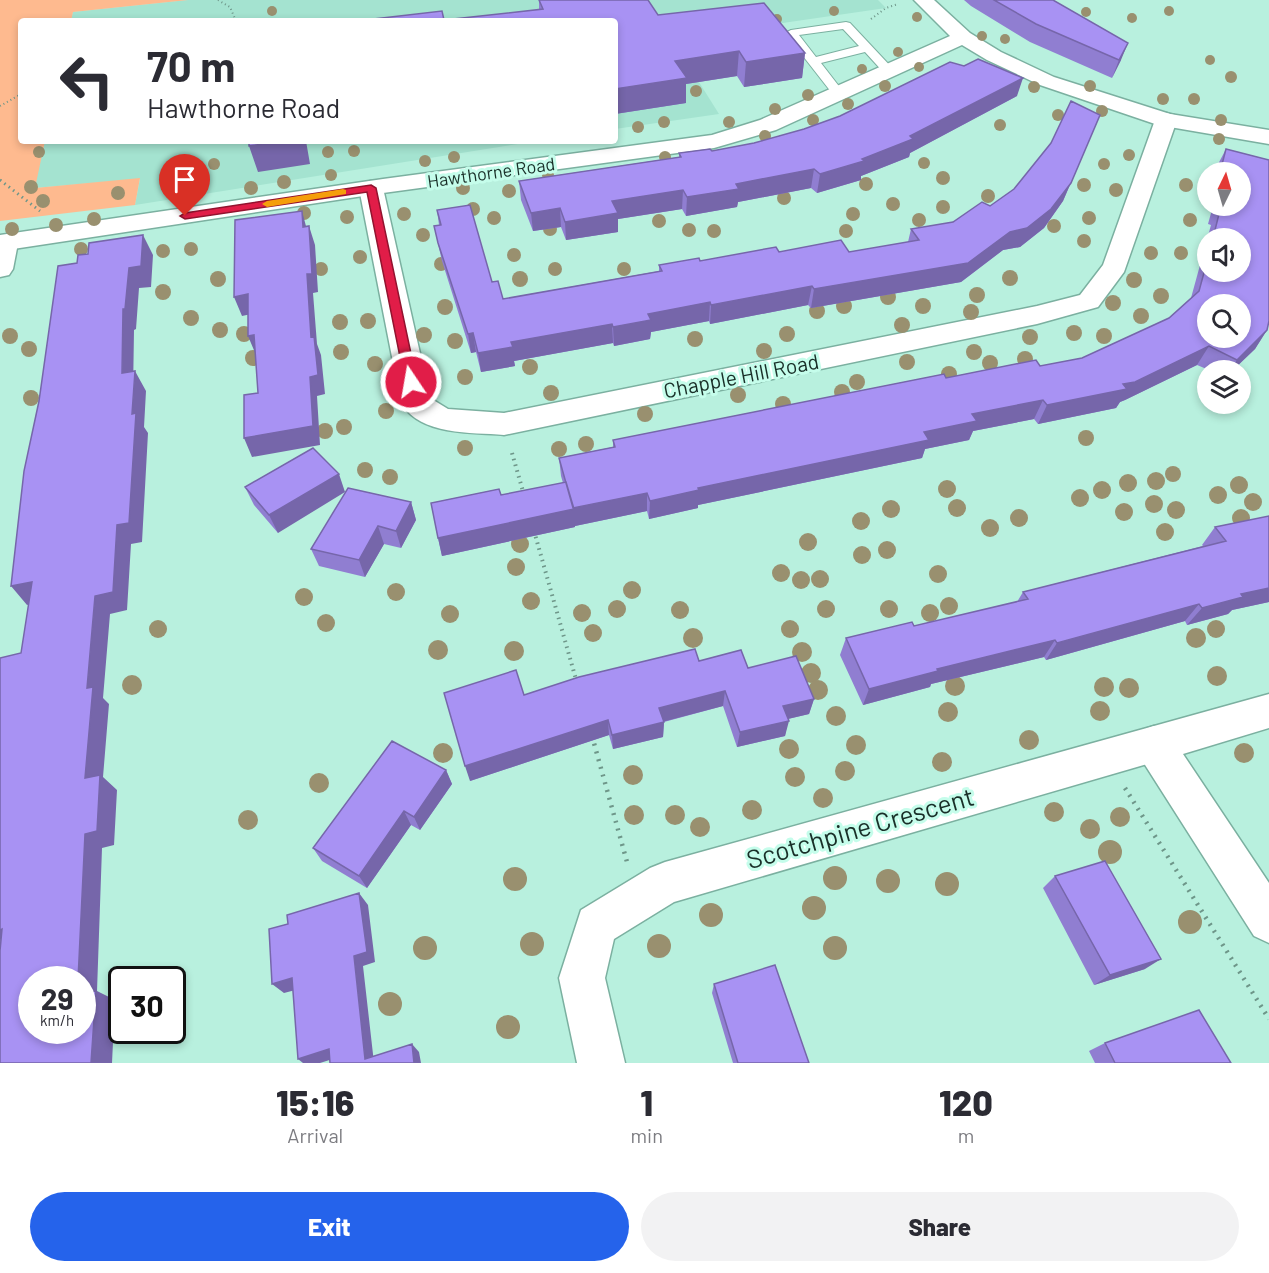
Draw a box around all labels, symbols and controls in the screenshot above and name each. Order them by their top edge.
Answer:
text: 70 m [147,40,235,90]
icon: left [48,42,126,120]
text: Hawthorne Road [147,91,340,123]
street label: Hawthorne Road [426,152,556,192]
pin [159,154,210,216]
north arrow [1197,162,1251,216]
map controls [1197,162,1251,414]
icon: arrive [168,163,201,196]
button: sound [1197,228,1251,282]
button: search [1197,294,1251,348]
street label: Chapple Hill Road [661,348,821,402]
position arrow [379,350,443,414]
button: layers [1197,360,1251,414]
street label: Scotchpine Crescent [743,780,977,874]
speed limit sign: 30 [108,966,186,1044]
text: 29 [41,980,73,1016]
text: km/h [40,1011,74,1029]
text: 15:16 [276,1080,354,1123]
text: 1 [640,1080,653,1123]
text: 120 [939,1080,993,1123]
text: Arrival [287,1123,343,1147]
text: min [631,1123,663,1147]
text: m [958,1123,974,1147]
button: Exit [30,1192,629,1261]
button: Share [641,1192,1239,1261]

